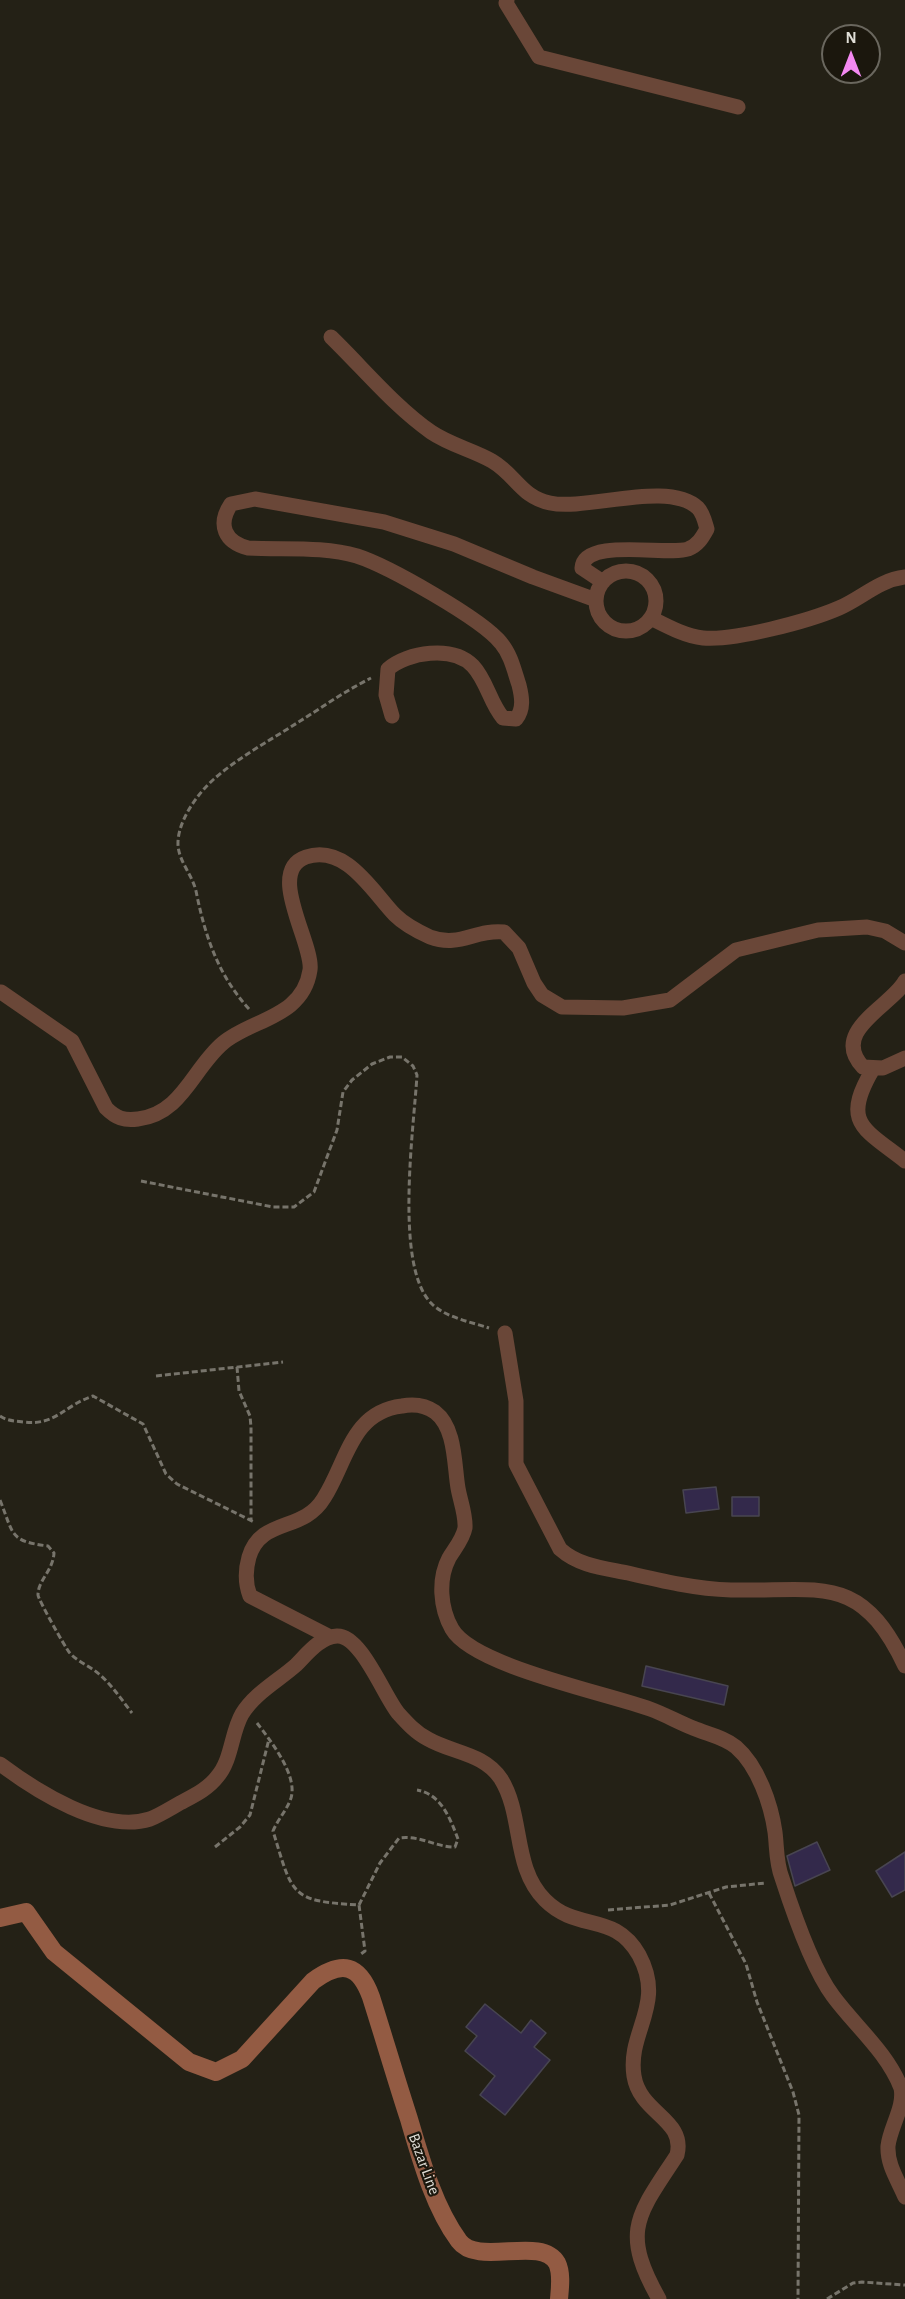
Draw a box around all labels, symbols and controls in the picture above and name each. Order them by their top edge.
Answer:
north arrow [821,24,881,84]
text: N [845,30,857,46]
street label: Bazar Line [404,2131,444,2197]

